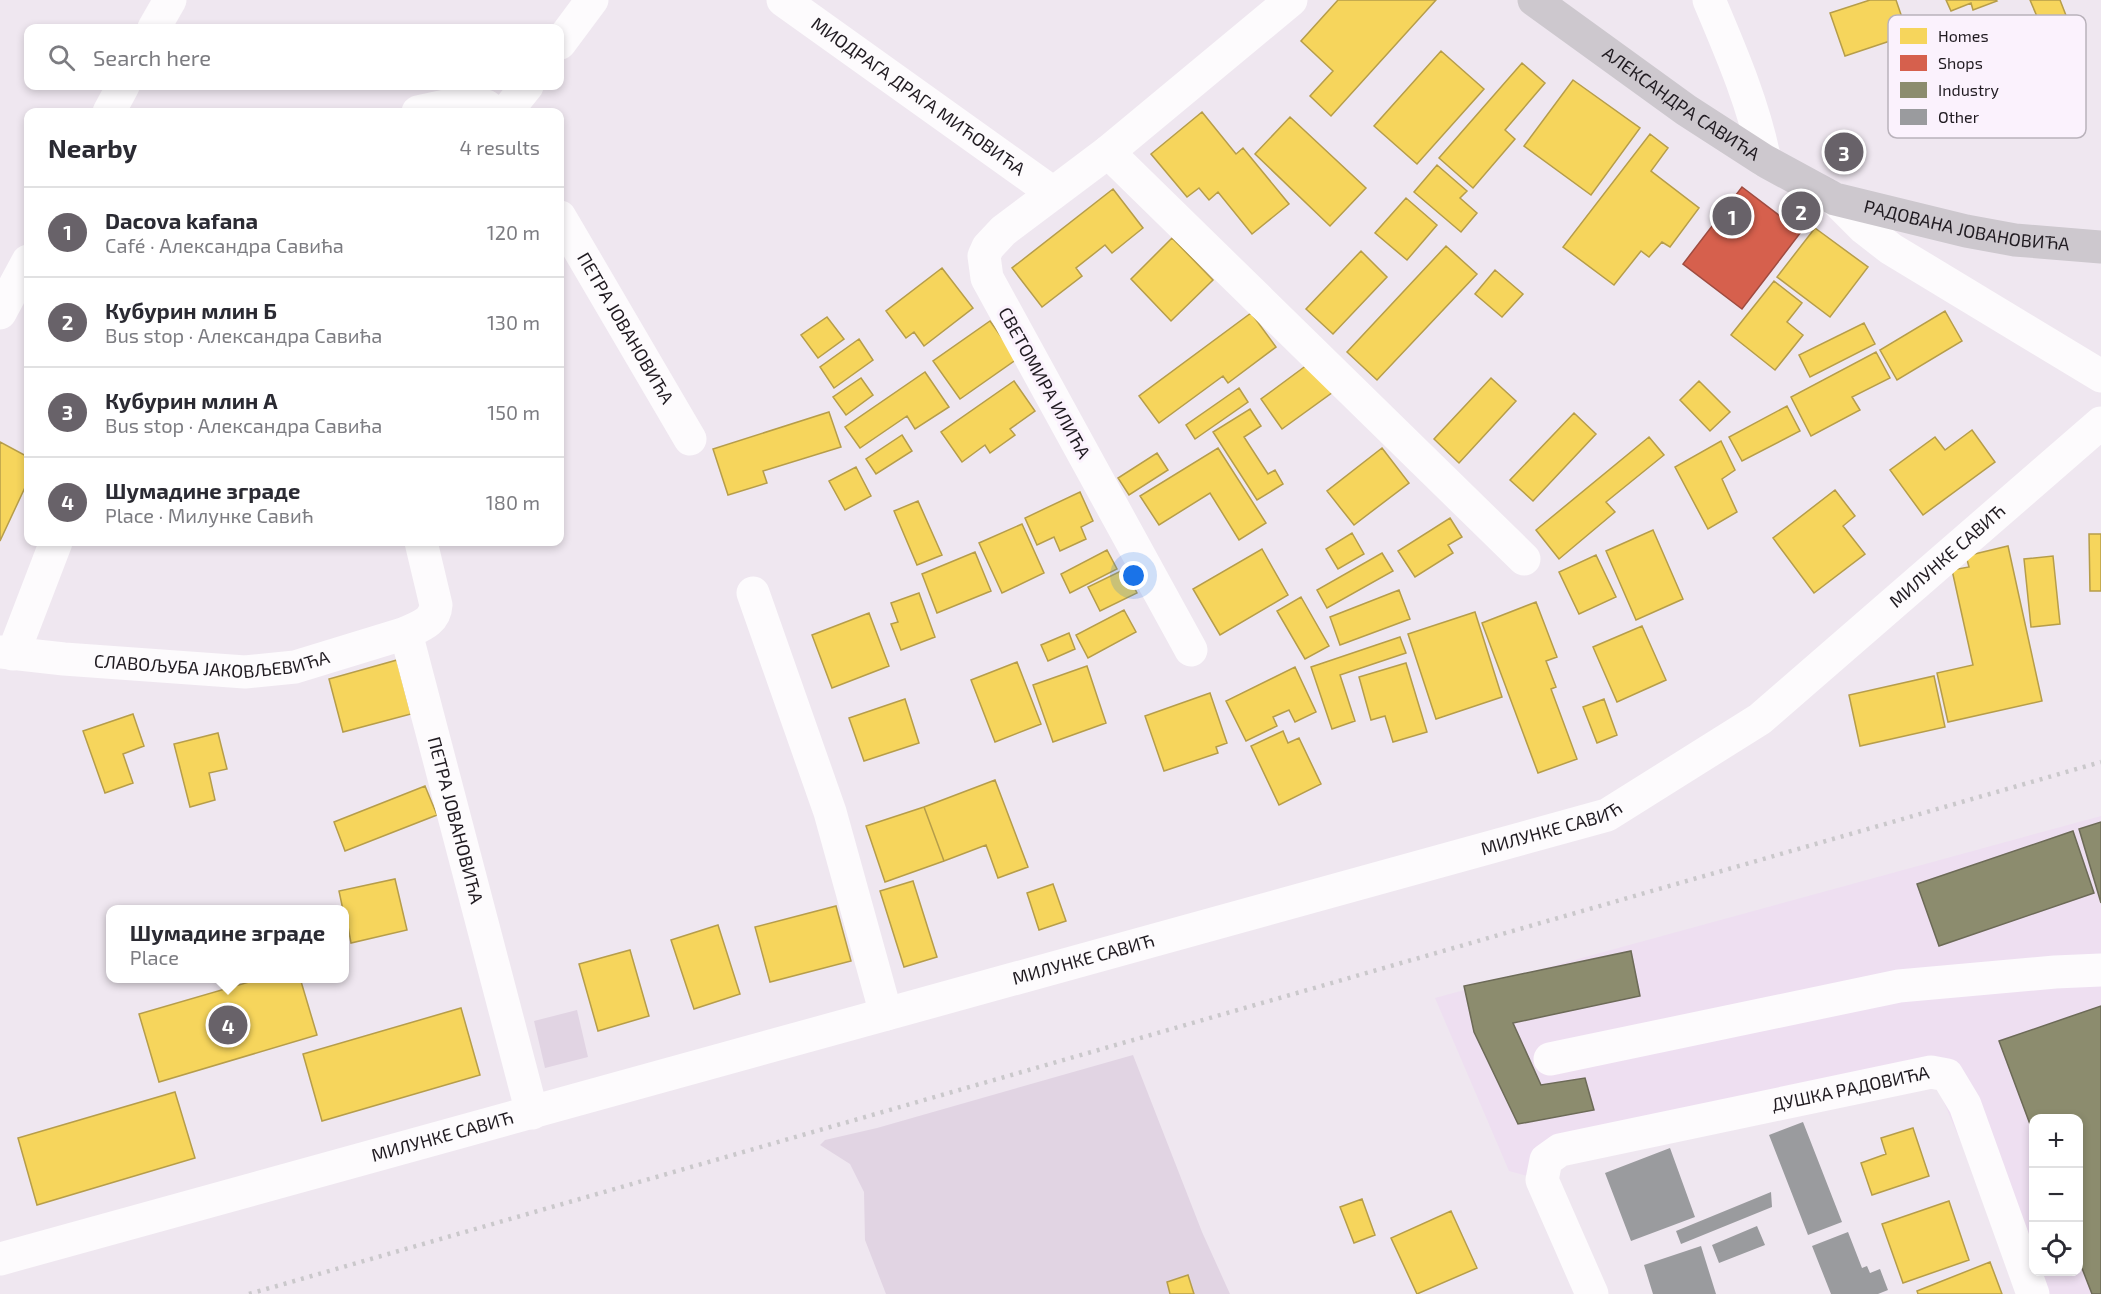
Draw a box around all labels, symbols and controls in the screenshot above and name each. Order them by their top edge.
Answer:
street label: МИОДРАГА ДРАГА МИЋОВИЋА [807,12,1031,180]
legend [1888,15,2086,138]
search box [24,24,564,90]
text: Homes [1938,26,1989,45]
icon: search [45,41,78,74]
street label: АЛЕКСАНДРА САВИЋА [1599,41,1765,165]
text: Search here [93,44,211,70]
text: Shops [1938,53,1983,72]
text: Industry [1938,80,1999,99]
text: Other [1938,107,1980,126]
pin: 3 [1824,130,1864,174]
text: Nearby [48,132,137,163]
text: 4 results [460,135,540,159]
pin: 2 [1782,188,1820,234]
pin: 1 [1712,194,1752,238]
street label: РАДОВАНА ЈОВАНОВИЋА [1862,194,2071,254]
text: Dacova kafana [105,207,258,233]
text: 1 [63,220,72,244]
text: 120 m [487,220,540,244]
text: Café · Александра Савића [105,233,344,257]
street label: ПЕТРА ЈОВАНОВИЋА [573,248,679,408]
text: Кубурин млин Б [105,297,277,323]
street label: СВЕТОМИРА ИЛИЋА [994,303,1096,463]
text: 2 [62,310,73,334]
text: 130 m [487,310,540,334]
text: Bus stop · Александра Савића [105,323,382,347]
text: Кубурин млин А [105,387,278,413]
text: 3 [62,400,73,424]
text: 150 m [487,400,540,424]
text: Bus stop · Александра Савића [105,413,382,437]
text: Шумадине зграде [105,477,300,503]
text: 4 [61,490,74,514]
text: 180 m [486,490,540,514]
street label: МИЛУНКЕ САВИЋ [1884,499,2009,612]
text: Place · Милунке Савић [105,503,313,527]
your location [1119,561,1148,590]
street label: СЛАВОЉУБА ЈАКОВЉЕВИЋА [93,645,333,682]
street label: ПЕТРА ЈОВАНОВИЋА [424,734,489,907]
street label: МИЛУНКЕ САВИЋ [1478,796,1626,859]
popup [106,905,349,983]
text: Шумадине зграде [130,919,325,945]
street label: МИЛУНКЕ САВИЋ [1010,929,1156,989]
text: Place [130,945,179,969]
pin: 4 [208,1002,248,1048]
street label: ДУШКА РАДОВИЋА [1770,1060,1932,1115]
street label: МИЛУНКЕ САВИЋ [369,1106,516,1166]
map controls [2029,1114,2083,1276]
button: + [2029,1114,2083,1168]
button: − [2029,1168,2083,1222]
button: locate [2029,1222,2083,1276]

